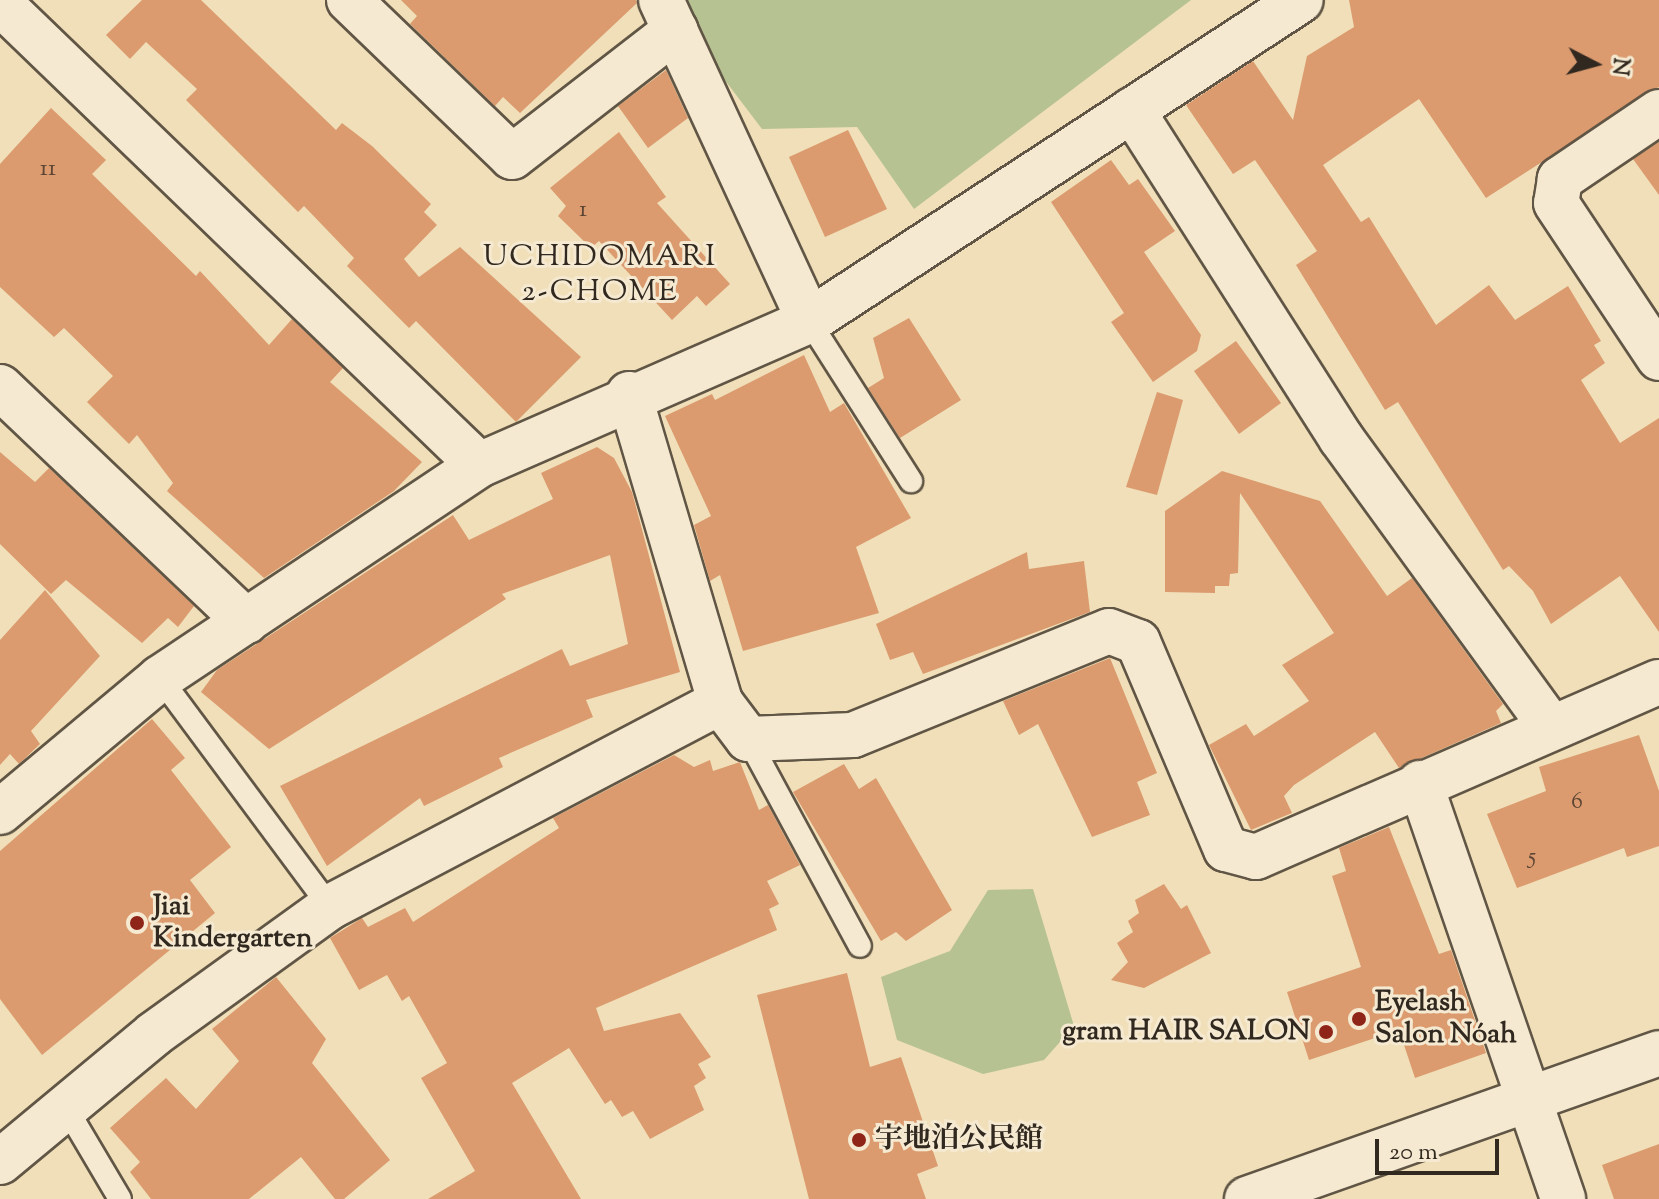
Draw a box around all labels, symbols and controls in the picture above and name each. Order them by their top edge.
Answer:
north arrow [1555,24,1635,104]
text: N [1602,56,1636,77]
house number: 11 [40,156,56,184]
house number: 1 [579,197,587,225]
district label: UCHIDOMARI 2-CHOME [483,240,717,310]
house number: 6 [1571,789,1583,817]
house number: 5 [1528,844,1536,872]
place label: Jiai Kindergarten [153,890,312,956]
marker: Jiai Kindergarten [128,914,146,932]
place label: Eyelash Salon Nóah [1375,986,1517,1052]
marker: Eyelash Salon Nóah [1350,1010,1368,1028]
place label: gram HAIR SALON [1062,1015,1310,1049]
marker: gram HAIR SALON [1317,1023,1335,1041]
place label: 宇地泊公民館 [875,1123,1043,1157]
scale bar [1379,1123,1503,1173]
marker: 宇地泊公民館 [850,1131,868,1149]
text: 20 m [1389,1136,1438,1170]

